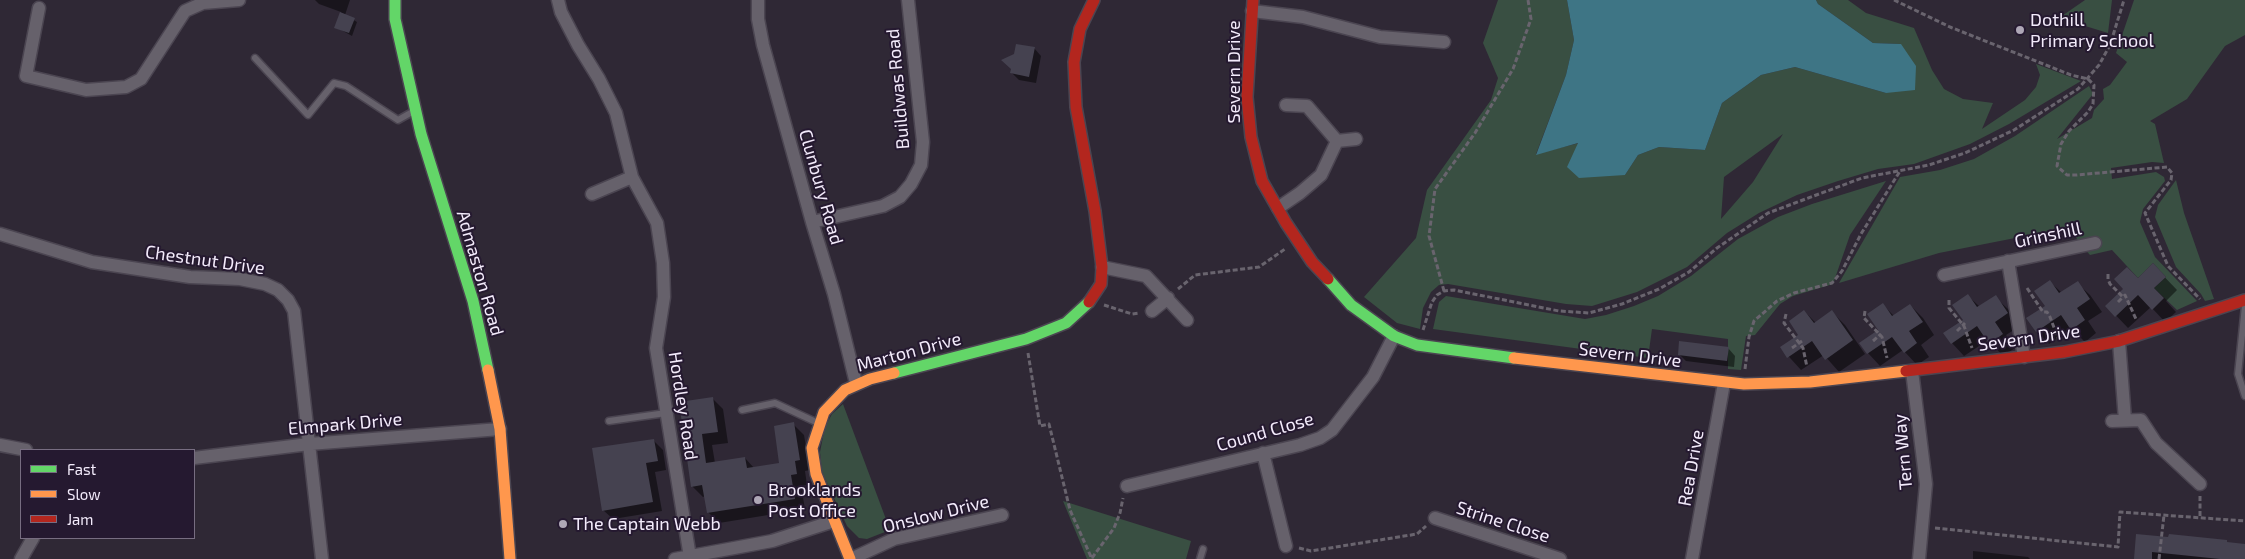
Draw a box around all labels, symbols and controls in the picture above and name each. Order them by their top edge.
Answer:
place label: Dothill Primary School [2030,9,2154,52]
street label: Severn Drive [1223,20,1245,124]
marker: Dothill Primary School [2014,24,2026,36]
street label: Buildwas Road [882,28,914,150]
street label: Clunbury Road [794,127,848,247]
street label: Admaston Road [452,208,508,338]
street label: Grinshill [2012,217,2084,253]
street label: Chestnut Drive [144,241,266,279]
street label: Severn Drive [1976,320,2082,356]
street label: Marton Drive [854,328,964,376]
street label: Severn Drive [1577,338,1683,372]
street label: Hordley Road [664,350,702,462]
street label: Elmpark Drive [287,408,403,440]
street label: Cound Close [1214,408,1316,456]
street label: Tern Way [1889,413,1917,491]
street label: Rea Drive [1674,428,1708,508]
legend [20,449,195,539]
text: Fast [67,460,96,478]
place label: Brooklands Post Office [768,479,861,522]
text: Slow [67,485,101,503]
street label: Onslow Drive [881,490,991,538]
marker: Brooklands Post Office [752,494,764,506]
street label: Strine Close [1453,497,1553,547]
text: Jam [67,510,93,528]
place label: The Captain Webb [573,513,721,535]
marker: The Captain Webb [557,518,569,530]

